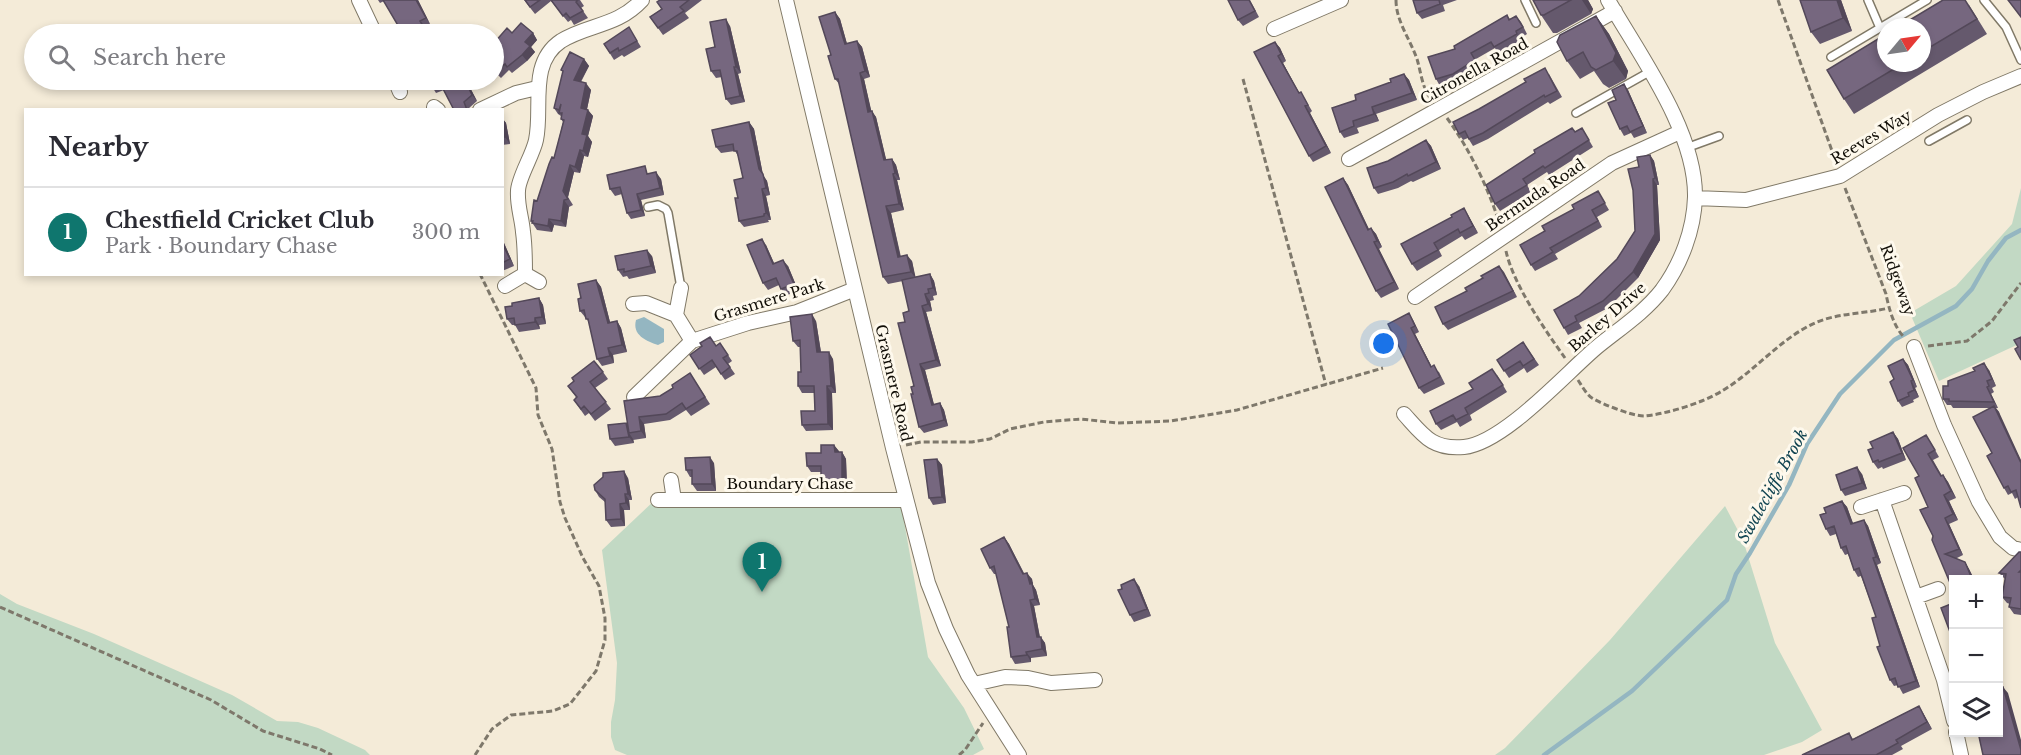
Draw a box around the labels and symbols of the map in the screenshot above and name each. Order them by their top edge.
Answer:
north arrow [1877,18,1931,72]
street label: Citronella Road [1417,33,1531,109]
street label: Reeves Way [1827,105,1915,168]
street label: Bermuda Road [1482,155,1588,235]
street label: Ridgeway [1876,242,1920,319]
street label: Grasmere Park [711,274,827,326]
street label: Barley Drive [1564,278,1650,356]
street label: Grasmere Road [871,322,917,444]
your location [1369,329,1398,358]
water label: Swalecliffe Brook [1732,426,1812,546]
street label: Boundary Chase [727,474,853,493]
pin: 1 [742,542,782,592]

